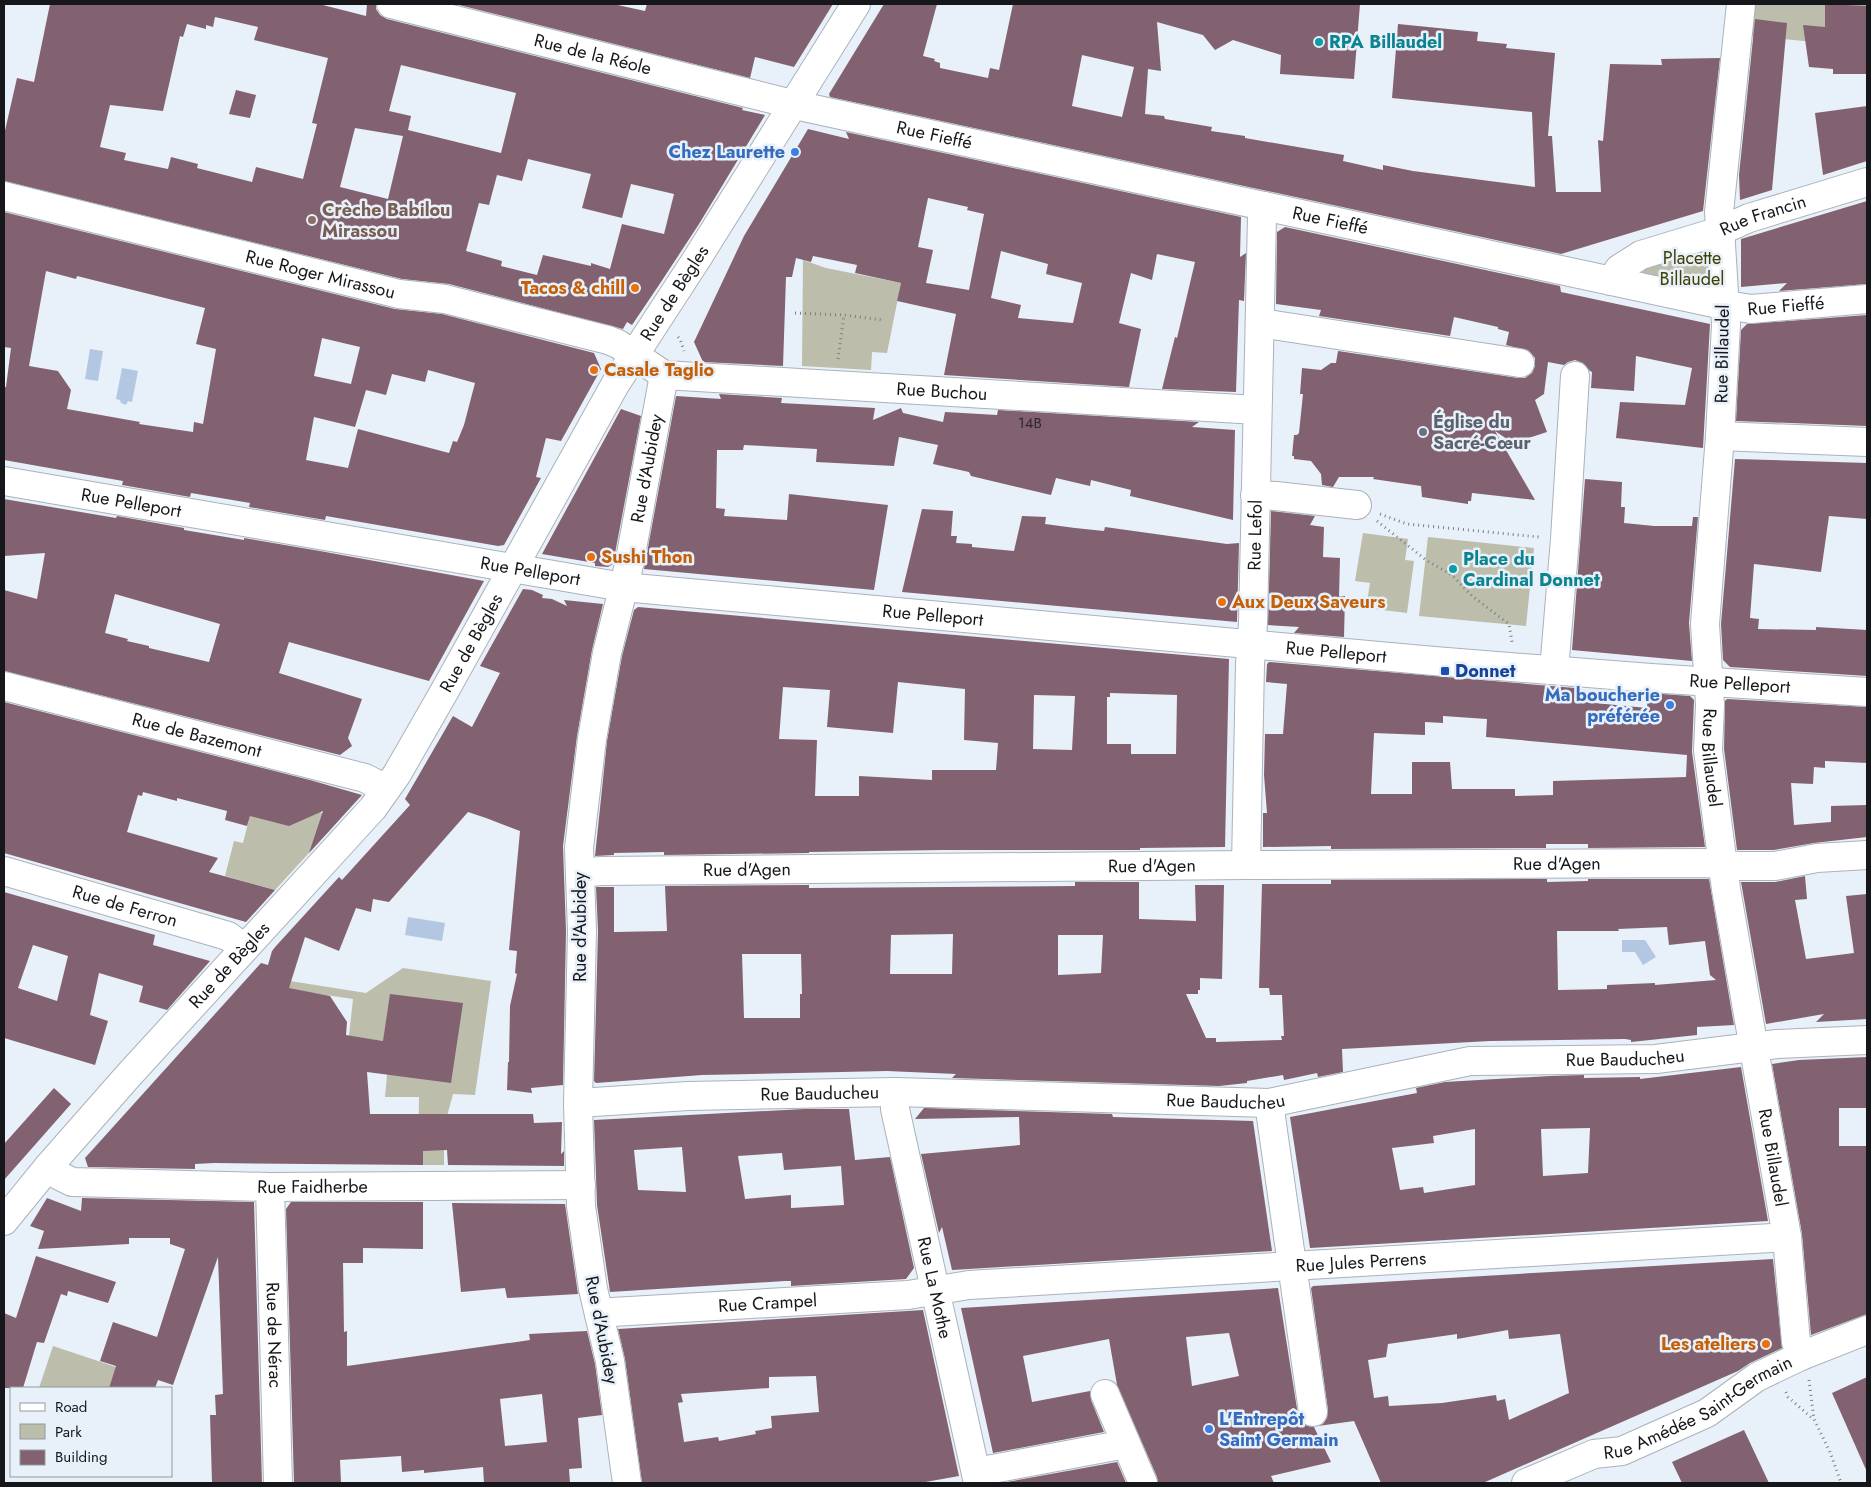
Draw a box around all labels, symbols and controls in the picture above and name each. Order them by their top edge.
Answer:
street label: Rue de la Réole [531,27,654,81]
place label: RPA Billaudel [1329,29,1442,55]
marker: RPA Billaudel [1313,36,1325,48]
street label: Rue Fieffé [894,114,975,156]
place label: Chez Laurette [669,139,785,165]
marker: Chez Laurette [789,146,801,158]
street label: Rue Francin [1716,188,1809,242]
place label: Crèche Babilou Mirassou [322,197,450,244]
street label: Rue Fieffé [1290,200,1371,241]
marker: Crèche Babilou Mirassou [306,214,318,226]
street label: Rue de Bègles [634,240,715,346]
street label: Rue Roger Mirassou [243,243,398,306]
park label: Placette Billaudel [1660,245,1724,292]
place label: Tacos & chill [521,275,625,301]
marker: Tacos & chill [629,282,641,294]
street label: Rue Fieffé [1746,290,1825,322]
street label: Rue Billaudel [1708,304,1736,404]
place label: Casale Taglio [604,357,715,383]
marker: Casale Taglio [588,364,600,376]
street label: Rue Buchou [896,376,988,407]
place label: Église du Sacré-Cœur [1433,409,1531,456]
street label: Rue d'Aubidey [624,412,670,525]
house number: 14B [1018,412,1042,434]
marker: Église du Sacré-Cœur [1417,426,1429,438]
street label: Rue Pelleport [79,481,184,524]
street label: Rue Lefol [1241,500,1269,571]
place label: Sushi Thon [601,544,693,570]
place label: Place du Cardinal Donnet [1463,546,1600,593]
street label: Rue Pelleport [478,550,583,593]
marker: Sushi Thon [585,551,597,563]
marker: Place du Cardinal Donnet [1447,563,1459,575]
street label: Rue de Bègles [433,589,509,697]
place label: Aux Deux Saveurs [1231,589,1385,615]
marker: Aux Deux Saveurs [1216,596,1228,608]
street label: Rue Pelleport [881,598,985,633]
street label: Rue Pelleport [1285,635,1388,670]
place label: Donnet [1455,658,1516,684]
marker: Donnet [1439,665,1451,677]
street label: Rue Pelleport [1689,668,1792,700]
place label: Ma boucherie préférée [1545,682,1660,729]
marker: Ma boucherie préférée [1664,699,1676,711]
street label: Rue de Bazemont [129,706,265,764]
street label: Rue Billaudel [1695,708,1728,808]
street label: Rue d'Agen [1513,850,1601,877]
street label: Rue d'Agen [1108,852,1196,879]
street label: Rue d'Agen [703,856,791,883]
street label: Rue d'Aubidey [567,872,593,982]
street label: Rue de Ferron [69,879,181,934]
street label: Rue de Bègles [183,916,276,1014]
street label: Rue Bauducheu [1566,1043,1686,1073]
street label: Rue Bauducheu [760,1079,879,1108]
street label: Rue Bauducheu [1166,1087,1287,1116]
street label: Rue Billaudel [1752,1106,1794,1208]
street label: Rue Faidherbe [257,1173,368,1200]
street label: Rue La Mothe [911,1234,959,1341]
street label: Rue Jules Perrens [1295,1245,1427,1279]
street label: Rue d'Aubidey [579,1274,625,1387]
street label: Rue de Nérac [260,1282,288,1388]
street label: Rue Crampel [717,1287,818,1319]
place label: Les ateliers [1661,1331,1756,1357]
marker: Les ateliers [1760,1338,1772,1350]
street label: Rue Amédée Saint-Germain [1602,1349,1797,1466]
legend [10,1387,172,1477]
text: Road [55,1396,87,1418]
place label: L'Entrepôt Saint Germain [1219,1406,1339,1453]
text: Park [55,1421,82,1443]
marker: L'Entrepôt Saint Germain [1203,1423,1215,1435]
text: Building [55,1446,107,1468]

